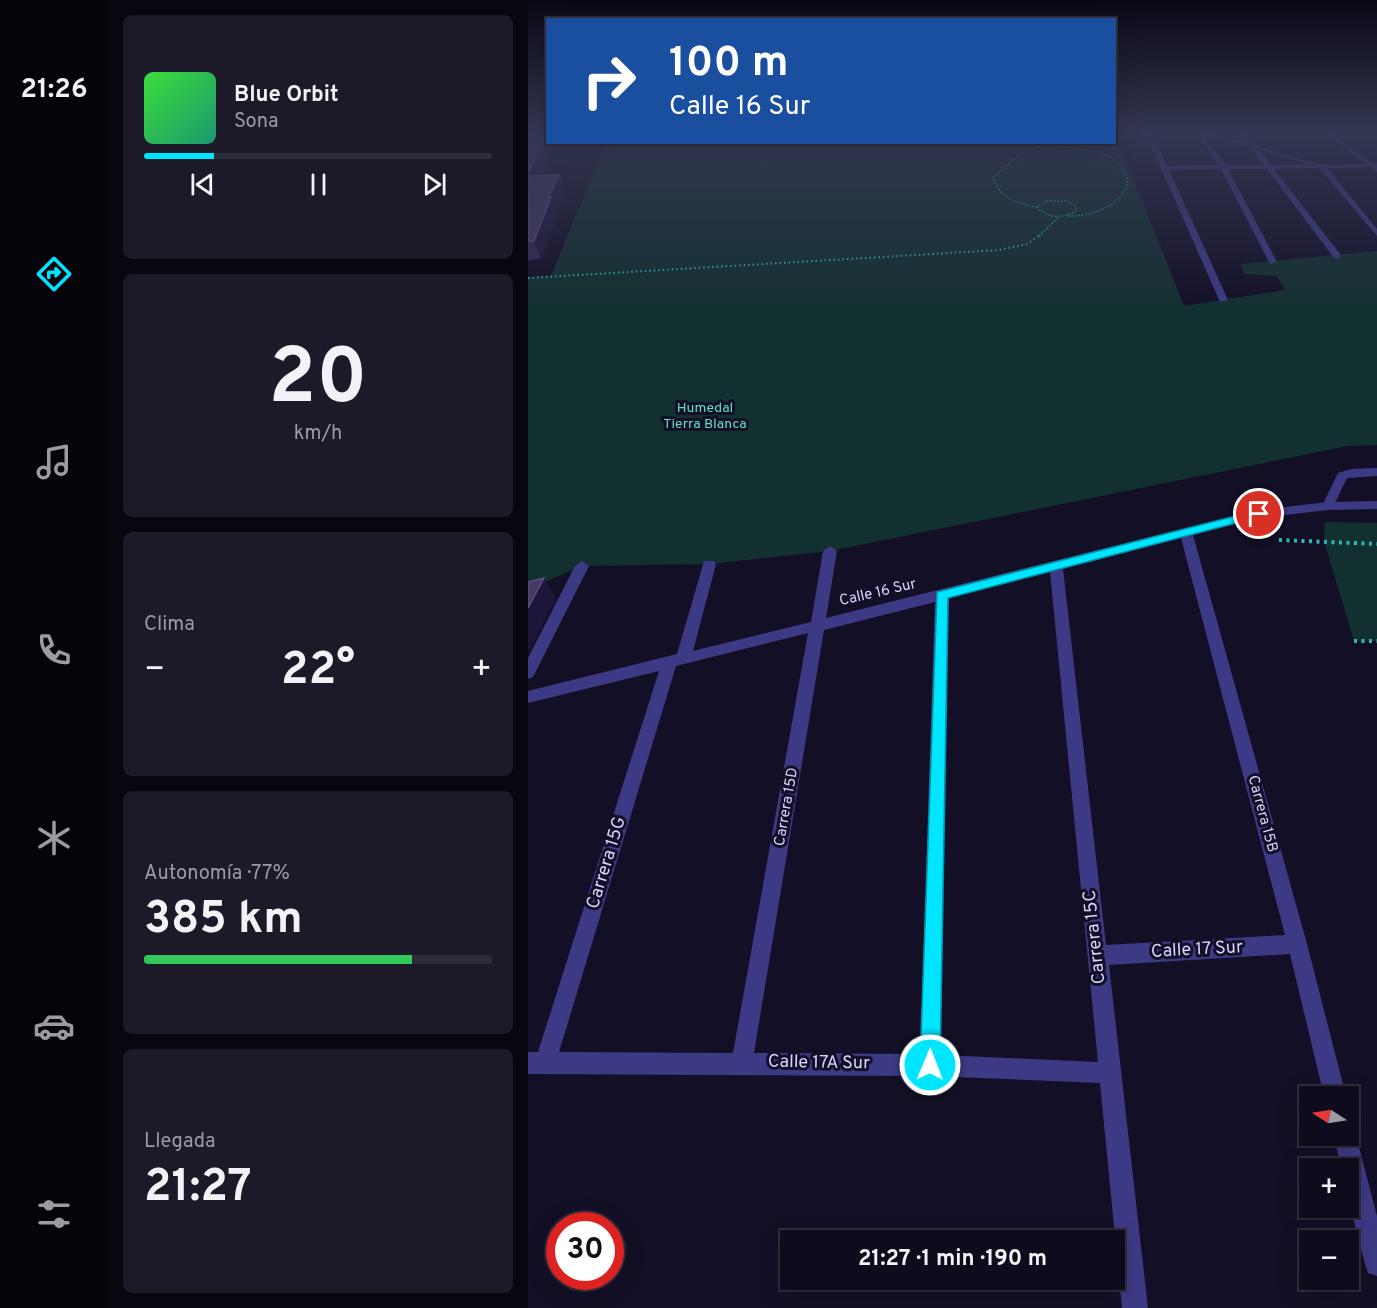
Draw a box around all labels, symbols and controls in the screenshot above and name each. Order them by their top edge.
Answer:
text: 100 m [669,38,788,91]
icon: right [570,42,648,120]
text: 21:26 [21,73,87,107]
text: Blue Orbit [234,82,339,109]
text: Calle 16 Sur [669,90,810,124]
text: Sona [234,109,279,135]
icon: previous [186,168,219,201]
icon: pause [302,168,335,201]
icon: next [418,168,451,201]
icon: directions [33,253,75,295]
text: 20 [269,332,367,431]
park label: Humedal Tierra Blanca [663,400,747,433]
text: km/h [294,421,342,447]
icon: music [33,441,75,483]
pin [1233,488,1284,539]
icon: arrive [1242,497,1275,530]
street label: Calle 16 Sur [838,575,919,611]
text: Clima [144,612,195,638]
icon: phone [33,629,75,671]
text: 22° [281,643,355,700]
text: − [144,650,165,692]
text: + [471,650,492,692]
street label: Carrera 15D [771,766,803,848]
street label: Carrera 15B [1243,773,1281,855]
street label: Carrera 15G [582,814,632,912]
icon: climate [33,817,75,859]
text: Autonomía · 77% [144,861,290,887]
street label: Carrera 15C [1079,889,1111,985]
text: 385 km [144,892,303,949]
street label: Calle 17 Sur [1150,936,1244,964]
icon: car [33,1005,75,1047]
position arrow [898,1033,962,1097]
street label: Calle 17A Sur [768,1051,870,1075]
north arrow [1299,1086,1359,1146]
map controls [1299,1086,1359,1290]
text: Llegada [144,1129,216,1155]
button: + [1299,1158,1359,1218]
text: 21:27 [144,1160,252,1217]
icon: filters [33,1193,75,1235]
speed limit sign: 30 [546,1212,624,1290]
button: − [1299,1230,1359,1290]
text: 21:27 · 1 min · 190 m [858,1246,1047,1273]

